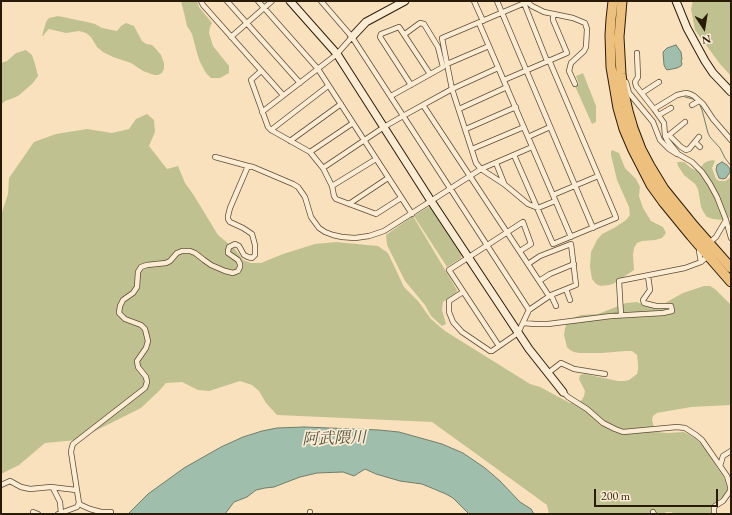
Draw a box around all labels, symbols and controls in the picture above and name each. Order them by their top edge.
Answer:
north arrow [684,8,724,48]
text: N [701,32,712,48]
water label: 阿武隈川 [302,428,366,450]
scale bar [596,481,720,507]
text: 200 m [601,488,630,504]

